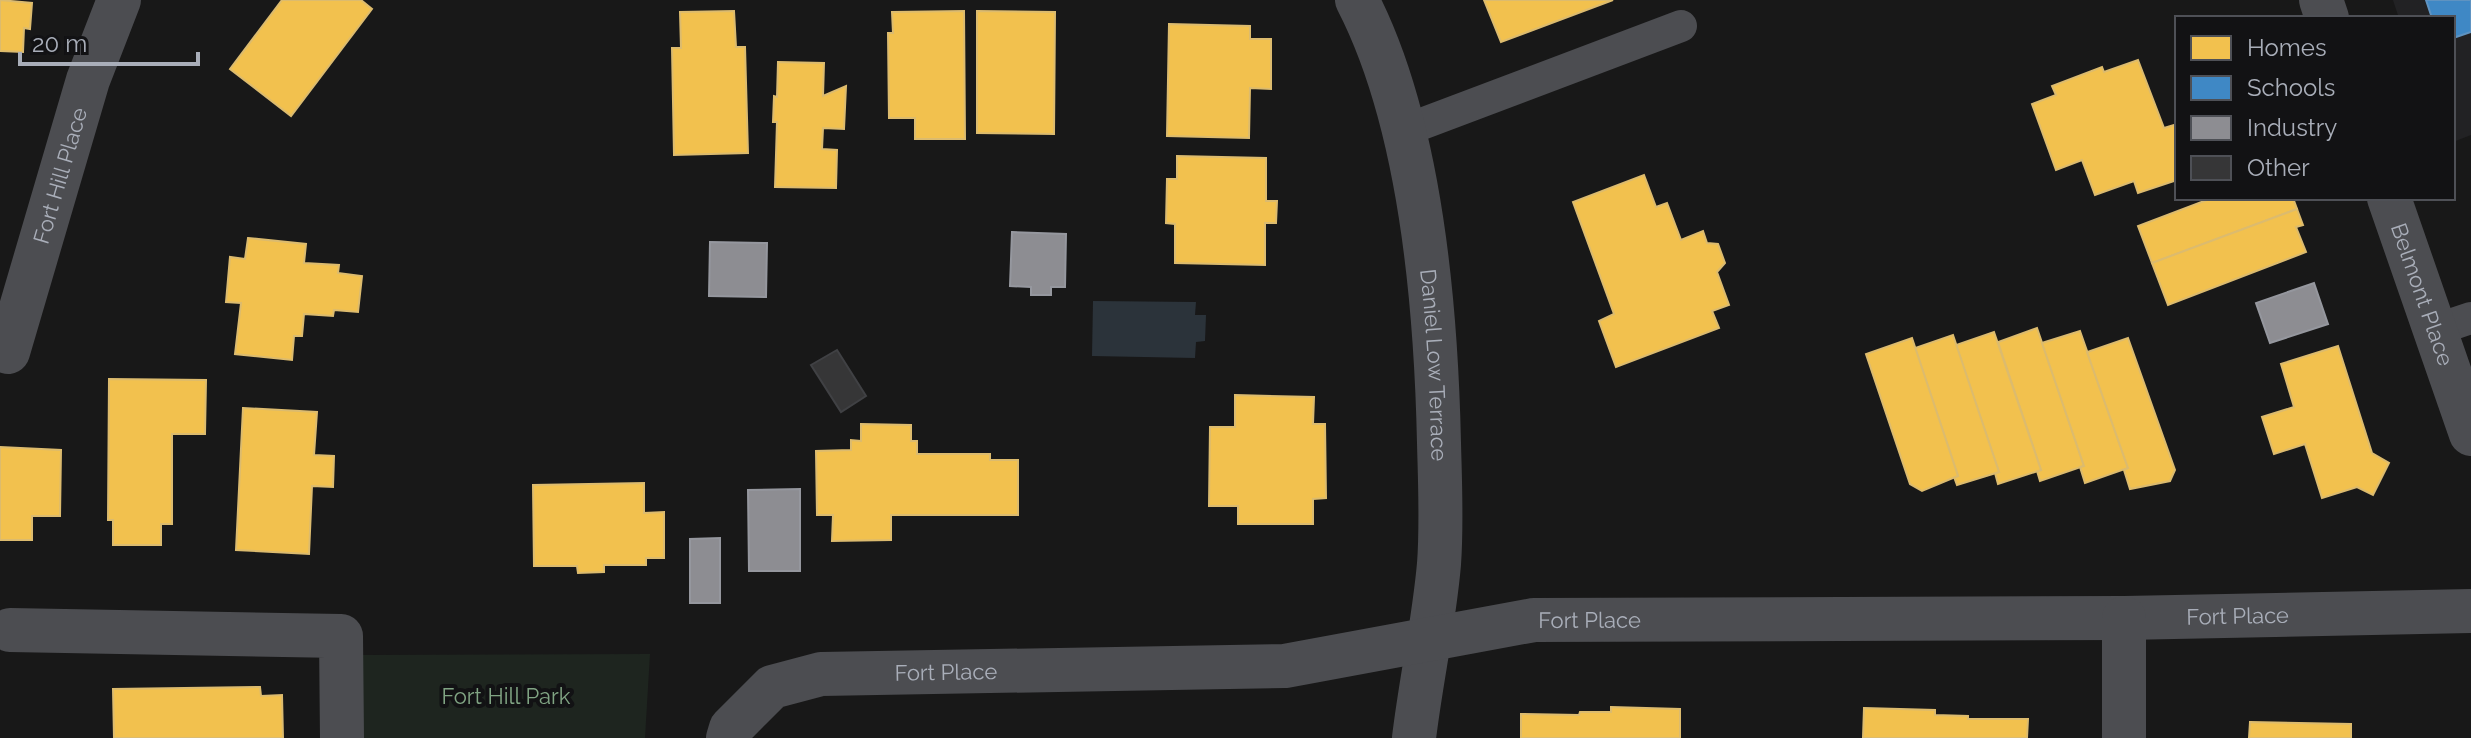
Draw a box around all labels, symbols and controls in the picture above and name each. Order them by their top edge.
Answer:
scale bar [20,16,198,66]
legend [2175,16,2455,200]
text: 20 m [32,29,87,58]
text: Homes [2247,33,2327,62]
text: Schools [2247,73,2335,102]
street label: Fort Hill Place [28,104,92,247]
text: Industry [2247,113,2337,142]
text: Other [2247,153,2310,182]
street label: Belmont Place [2386,220,2459,369]
street label: Daniel Low Terrace [1415,268,1452,462]
street label: Fort Place [2186,602,2289,630]
street label: Fort Place [1538,607,1641,633]
street label: Fort Place [894,658,997,686]
park label: Fort Hill Park [442,683,571,709]

